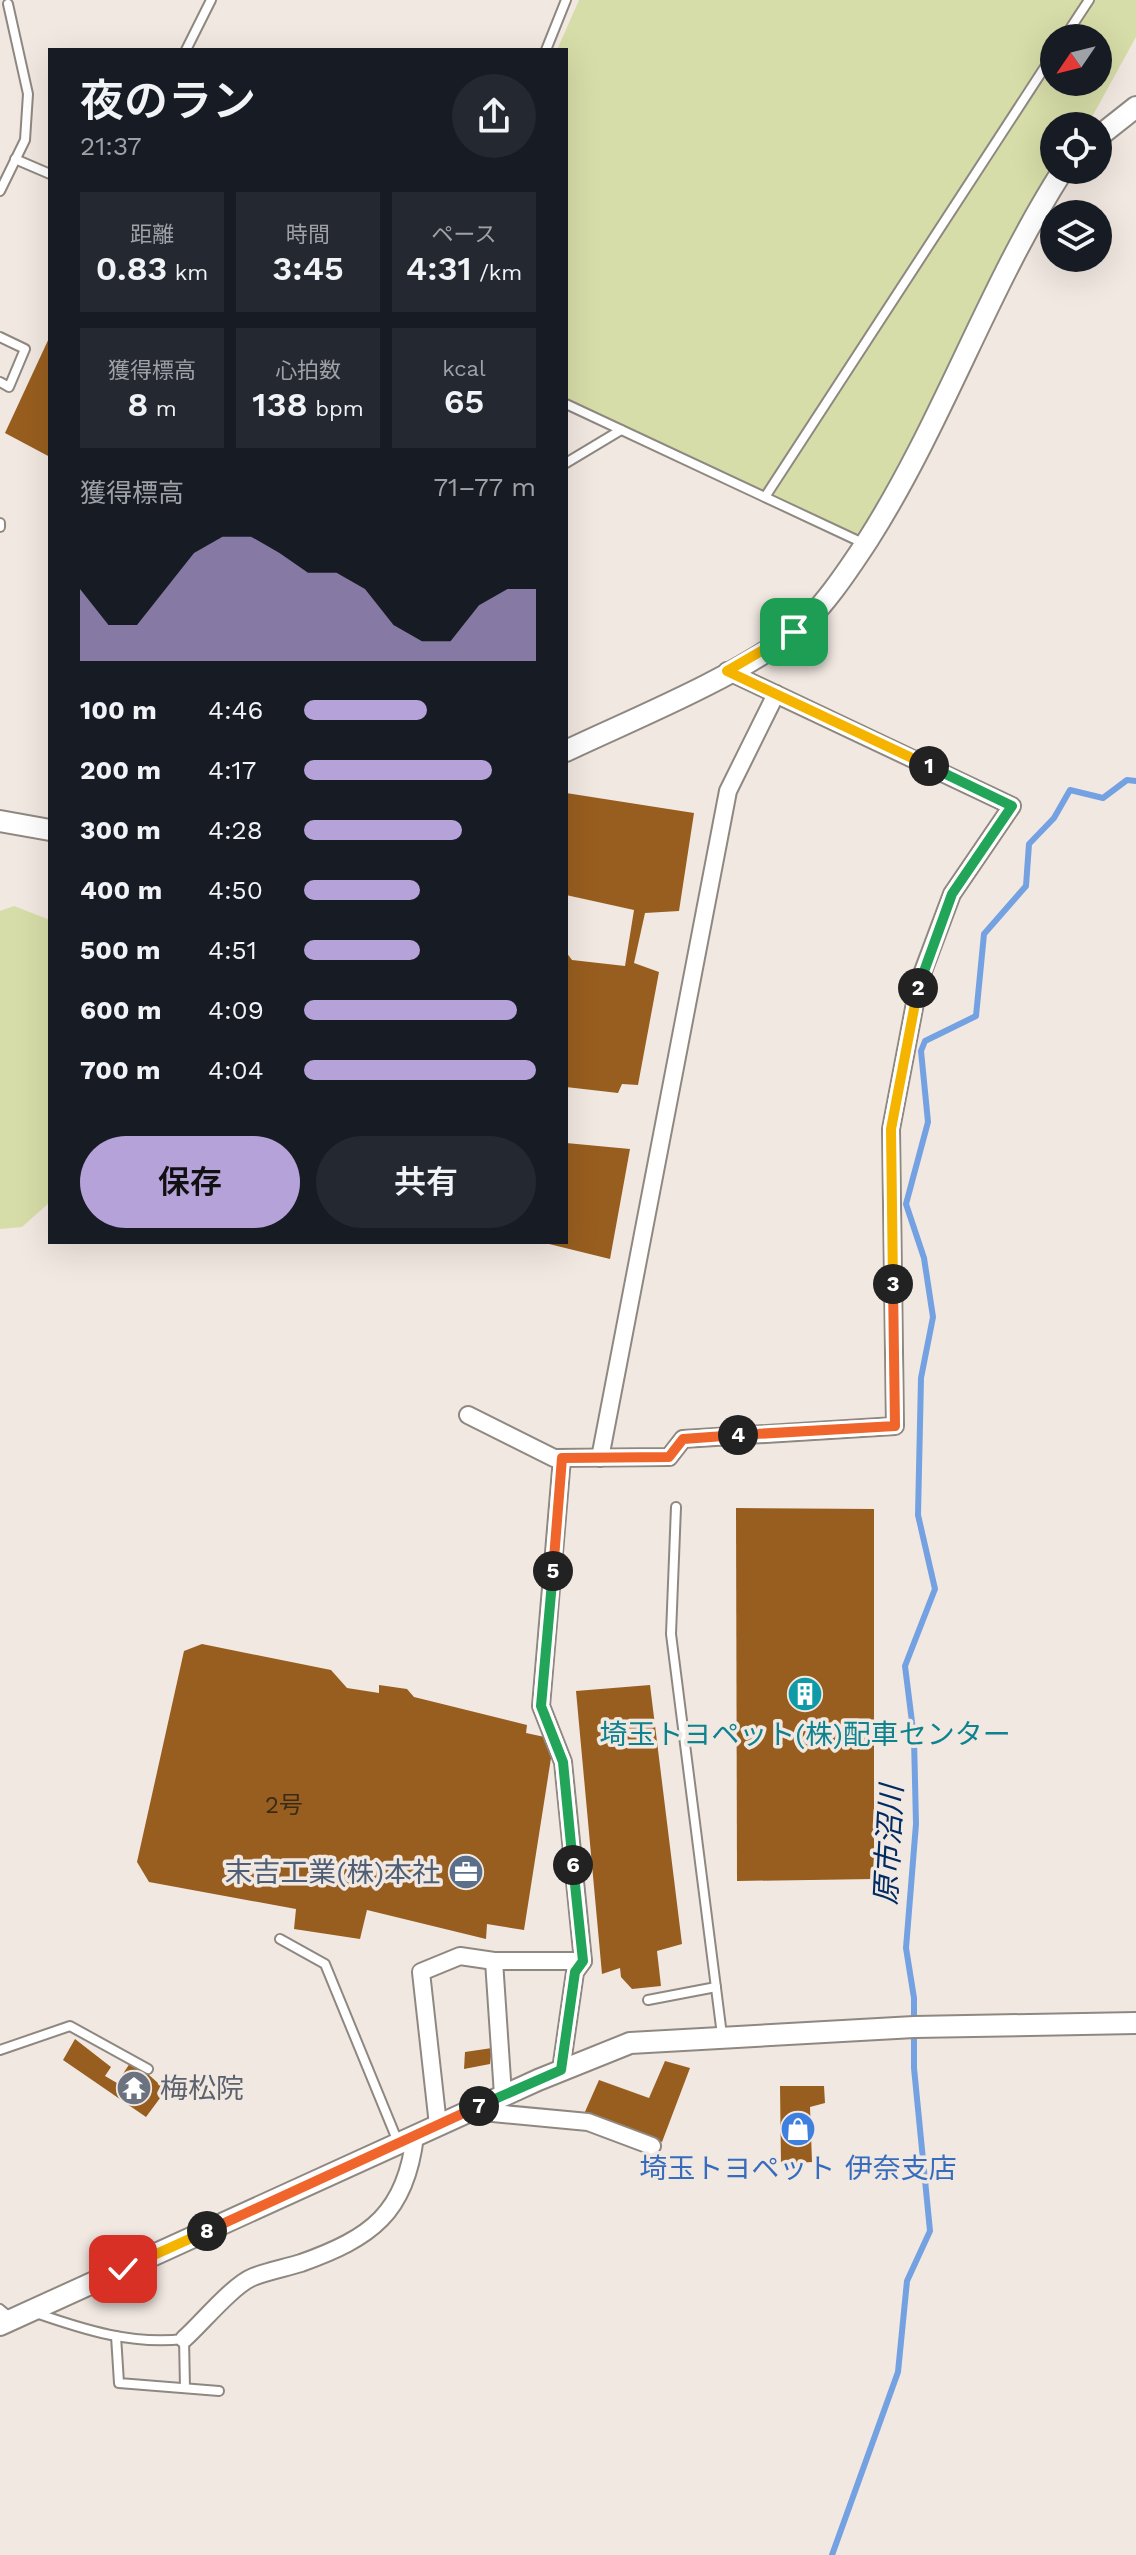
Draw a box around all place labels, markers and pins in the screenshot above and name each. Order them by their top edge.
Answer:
pin [760,598,828,666]
pin: 1 [909,746,949,786]
pin: 2 [898,968,938,1008]
pin: 3 [873,1264,913,1304]
pin: 4 [718,1415,758,1455]
pin: 5 [533,1551,573,1591]
building icon: 埼玉トヨペット(株)配車センター [786,1675,824,1713]
place label: 埼玉トヨペット(株)配車センター [599,1718,1011,1751]
pin: 6 [553,1845,593,1885]
office icon: 末吉工業(株)本社 [447,1853,485,1891]
place label: 末吉工業(株)本社 [224,1856,440,1889]
temple icon: 梅松院 [115,2069,153,2107]
place label: 梅松院 [160,2072,244,2105]
pin: 7 [459,2086,499,2126]
shop icon: 埼玉トヨペット 伊奈支店 [779,2110,817,2148]
place label: 埼玉トヨペット 伊奈支店 [639,2152,957,2185]
pin: 8 [187,2211,227,2251]
pin [89,2235,157,2303]

